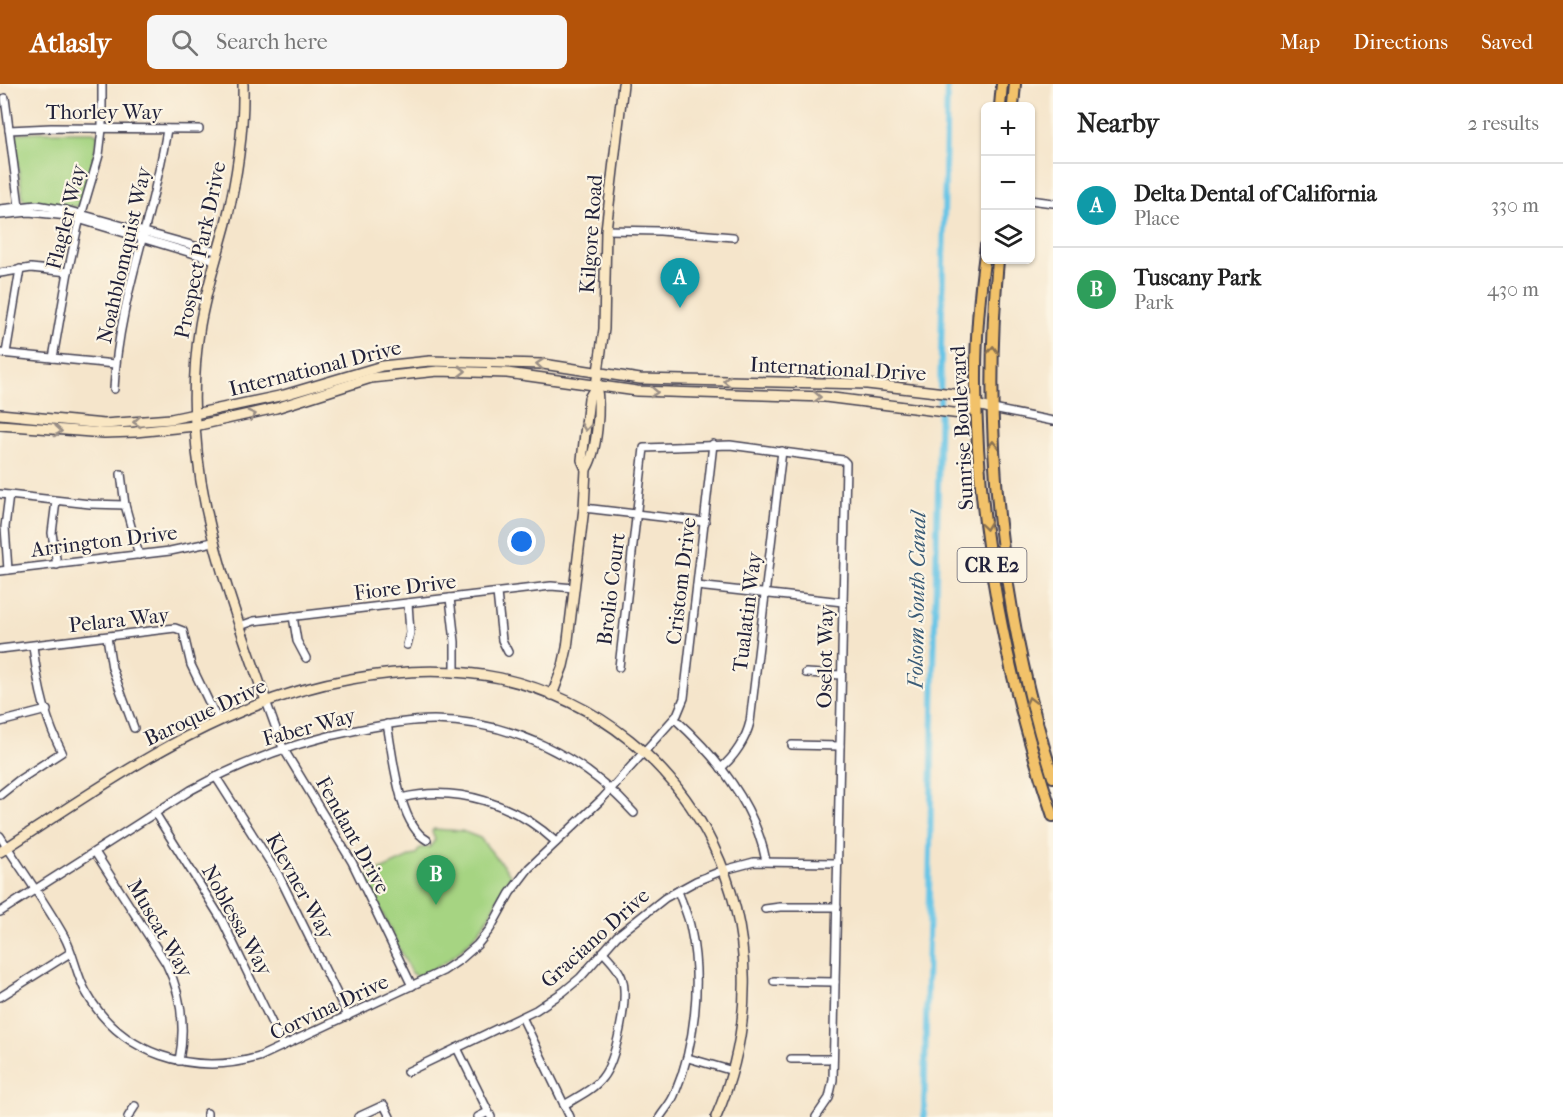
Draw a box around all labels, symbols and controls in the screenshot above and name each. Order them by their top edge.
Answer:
search box [147,15,567,69]
text: Atlasly [30,26,111,59]
icon: search [168,26,201,59]
text: Search here [216,29,328,55]
text: Map [1280,30,1320,54]
text: Directions [1353,30,1448,54]
text: Saved [1481,30,1533,54]
street label: Thorley Way [46,100,163,124]
map controls [981,102,1035,264]
button: + [981,102,1035,156]
text: Nearby [1077,108,1159,139]
text: 2 results [1468,112,1539,135]
button: − [981,156,1035,210]
street label: Prospect Park Drive [170,159,230,341]
street label: Flagler Way [41,161,91,272]
street label: Noahblomquist Way [92,164,156,346]
street label: Kilgore Road [575,173,607,294]
text: Delta Dental of California [1134,181,1377,207]
text: A [1090,194,1103,217]
text: 330 m [1491,194,1539,217]
text: Place [1134,207,1180,230]
button: layers [981,210,1035,264]
pin: A [660,258,700,308]
text: Tuscany Park [1134,265,1261,291]
text: B [1090,278,1103,301]
text: 430 m [1487,278,1539,301]
text: Park [1134,291,1174,314]
street label: International Drive [226,335,404,401]
street label: Sunrise Boulevard [946,345,978,511]
one-way arrow [986,346,999,355]
street label: International Drive [749,352,927,386]
one-way arrow [536,358,545,371]
one-way arrow [457,364,466,377]
one-way arrow [722,375,731,388]
one-way arrow [649,385,659,398]
one-way arrow [813,390,822,403]
one-way arrow [246,409,256,422]
one-way arrow [132,415,141,428]
one-way arrow [580,423,593,432]
one-way arrow [54,424,63,437]
one-way arrow [987,440,1000,449]
water label: Folsom South Canal [902,509,932,690]
street label: Cristom Drive [661,516,701,646]
street label: Arrington Drive [28,520,179,562]
one-way arrow [980,522,992,531]
your location [507,527,536,556]
street label: Brolio Court [592,531,630,647]
road number: CR E2 [958,548,1026,582]
street label: Tualatin Way [728,550,766,673]
street label: Fiore Drive [353,569,457,605]
street label: Pelara Way [68,603,171,637]
street label: Oselot Way [812,605,838,709]
street label: Baroque Drive [140,673,270,751]
one-way arrow [1025,696,1038,706]
street label: Faber Way [260,703,359,751]
street label: Fendant Drive [311,772,395,898]
street label: Klevner Way [261,829,339,944]
pin: B [416,856,456,905]
street label: Noblessa Way [197,861,278,980]
street label: Muscat Way [122,875,198,982]
street label: Graciano Drive [536,883,654,993]
street label: Corvina Drive [266,969,392,1045]

